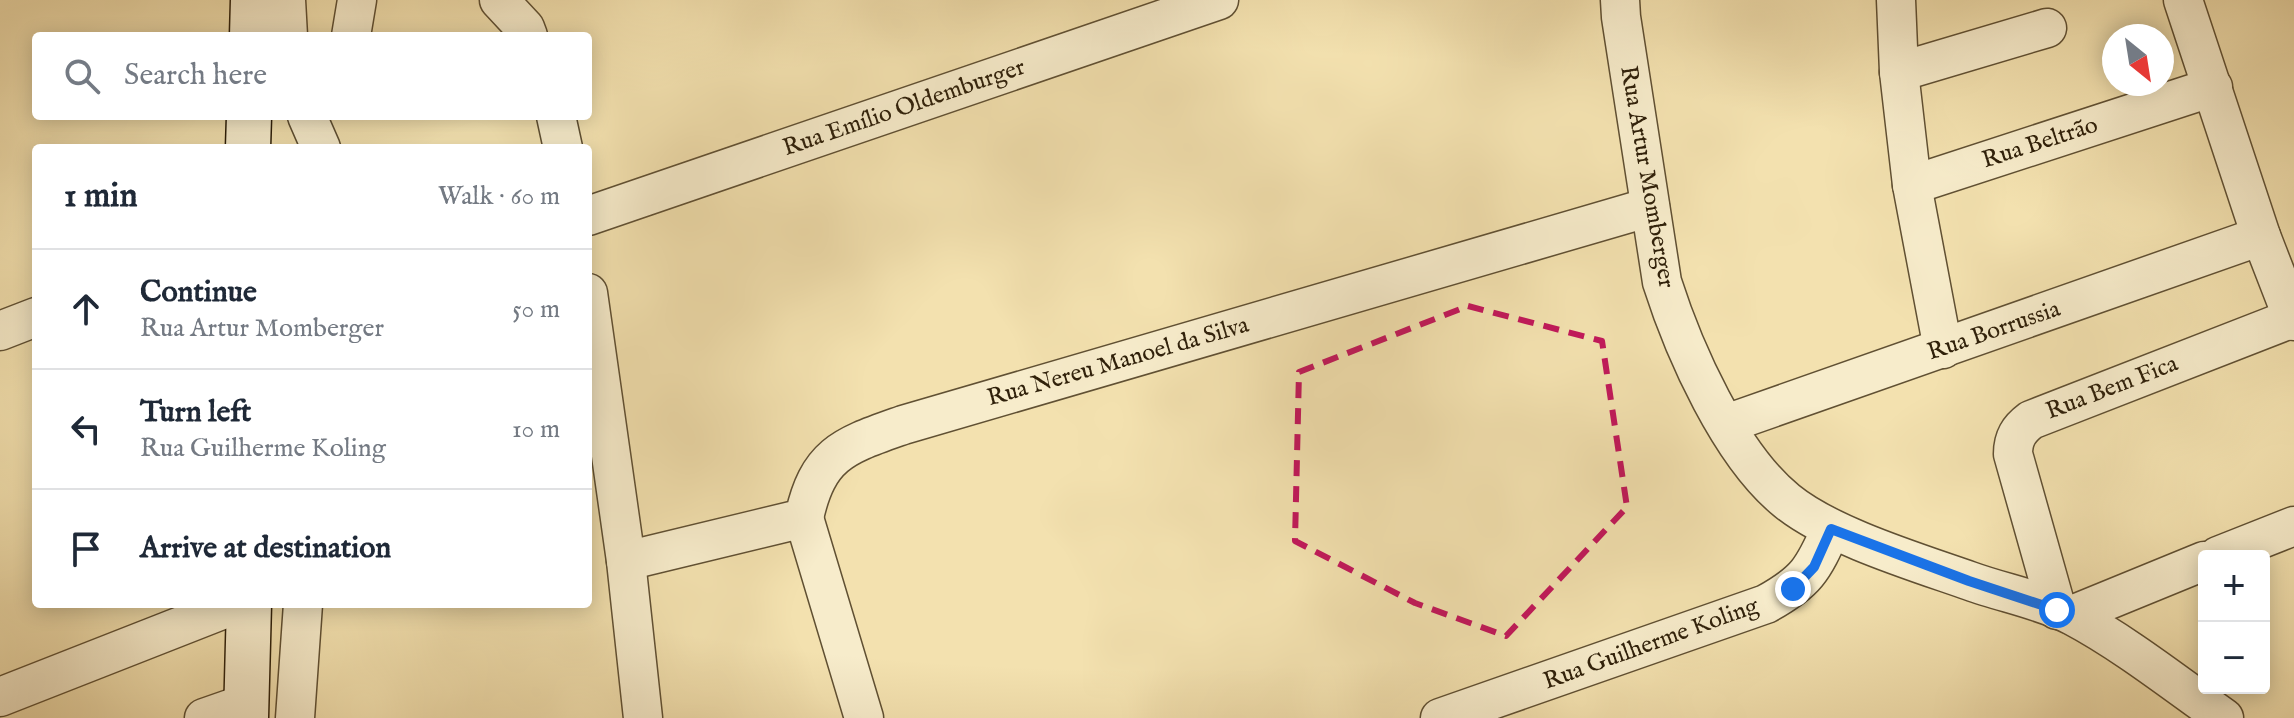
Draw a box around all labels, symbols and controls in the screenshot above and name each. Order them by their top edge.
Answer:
north arrow [2102,24,2174,96]
search box [32,32,592,120]
street label: Rua Emílio Oldemburger [779,52,1029,164]
icon: search [60,54,104,98]
text: Search here [124,57,267,95]
street label: Rua Artur Momberger [1612,63,1682,291]
street label: Rua Beltrão [1978,110,2102,176]
text: 1 min [64,175,138,218]
text: Walk · 60 m [438,180,560,213]
text: Continue [140,274,257,312]
icon: ahead [64,287,108,331]
text: 50 m [512,293,560,326]
street label: Rua Borrussia [1923,294,2065,368]
street label: Rua Nereu Manoel da Silva [984,310,1253,414]
text: Rua Artur Momberger [140,312,384,345]
street label: Rua Bem Fica [2042,348,2183,427]
text: Turn left [140,394,251,432]
icon: left [64,407,108,451]
text: 10 m [512,413,560,446]
text: Rua Guilherme Koling [140,432,386,465]
icon: arrive [64,527,108,571]
text: Arrive at destination [140,530,391,568]
map controls [2198,550,2270,694]
button: + [2198,550,2270,622]
route end [1775,571,1811,607]
street label: Rua Guilherme Koling [1539,590,1764,697]
route start [2039,592,2075,628]
button: − [2198,622,2270,694]

